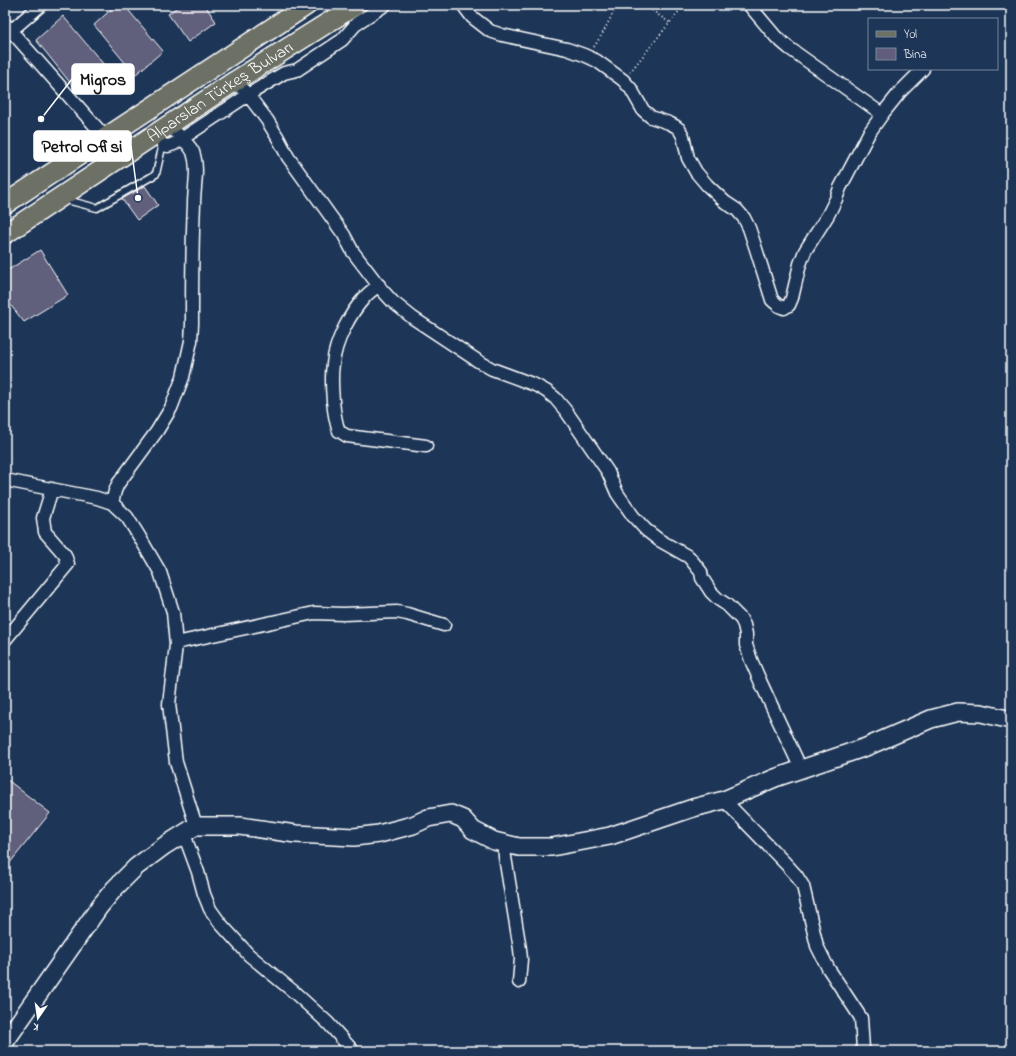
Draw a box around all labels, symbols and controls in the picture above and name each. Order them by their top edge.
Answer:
legend [868,18,998,70]
text: Yol [904,26,917,44]
street label: Alparslan Türkeş Bulvarı [142,35,298,149]
text: Bina [903,46,927,64]
callout: Migros [72,64,134,94]
text: Migros [80,68,126,95]
callout: Petrol Ofisi [34,131,131,161]
text: Petrol Ofisi [41,135,123,161]
north arrow [18,998,58,1038]
text: K [31,1018,40,1035]

